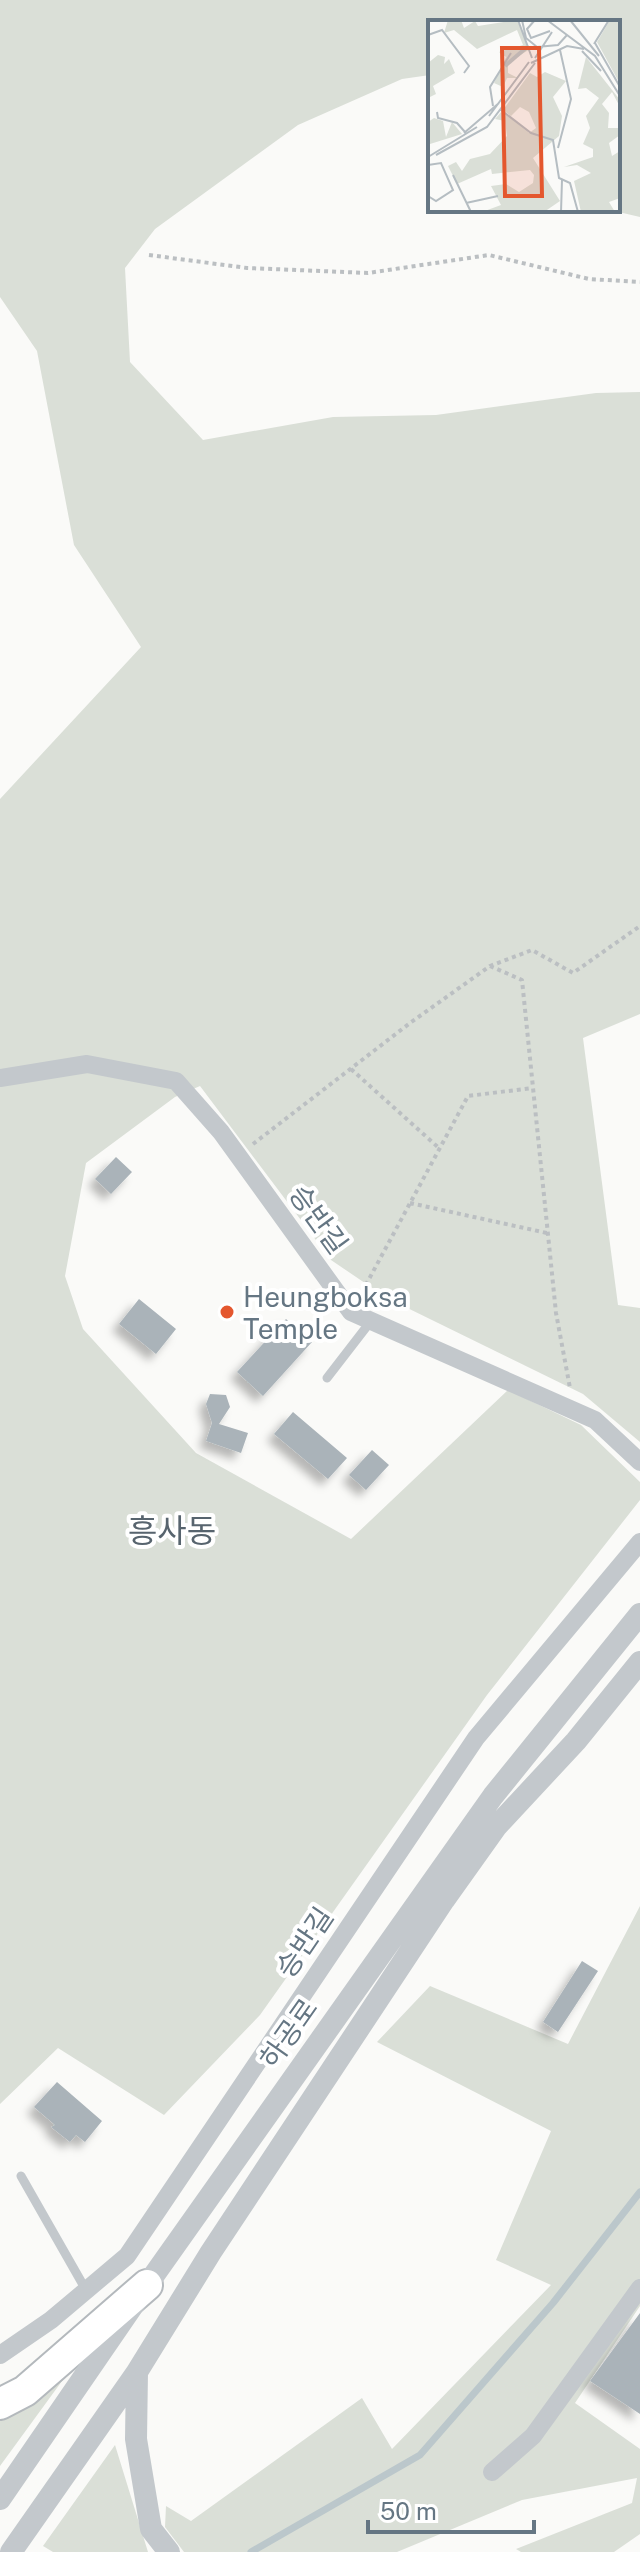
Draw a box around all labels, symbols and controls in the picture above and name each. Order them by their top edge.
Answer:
inset map [428,20,620,212]
street label: 승반길 [283,1178,355,1260]
place label: Heungboksa Temple [243,1280,408,1345]
marker: Heungboksa Temple [218,1303,236,1321]
district label: 흥사동 [128,1512,216,1549]
street label: 승반길 [269,1901,339,1983]
street label: 하공로 [252,1992,324,2074]
scale bar [368,2484,534,2534]
text: 50 m [380,2497,437,2525]

